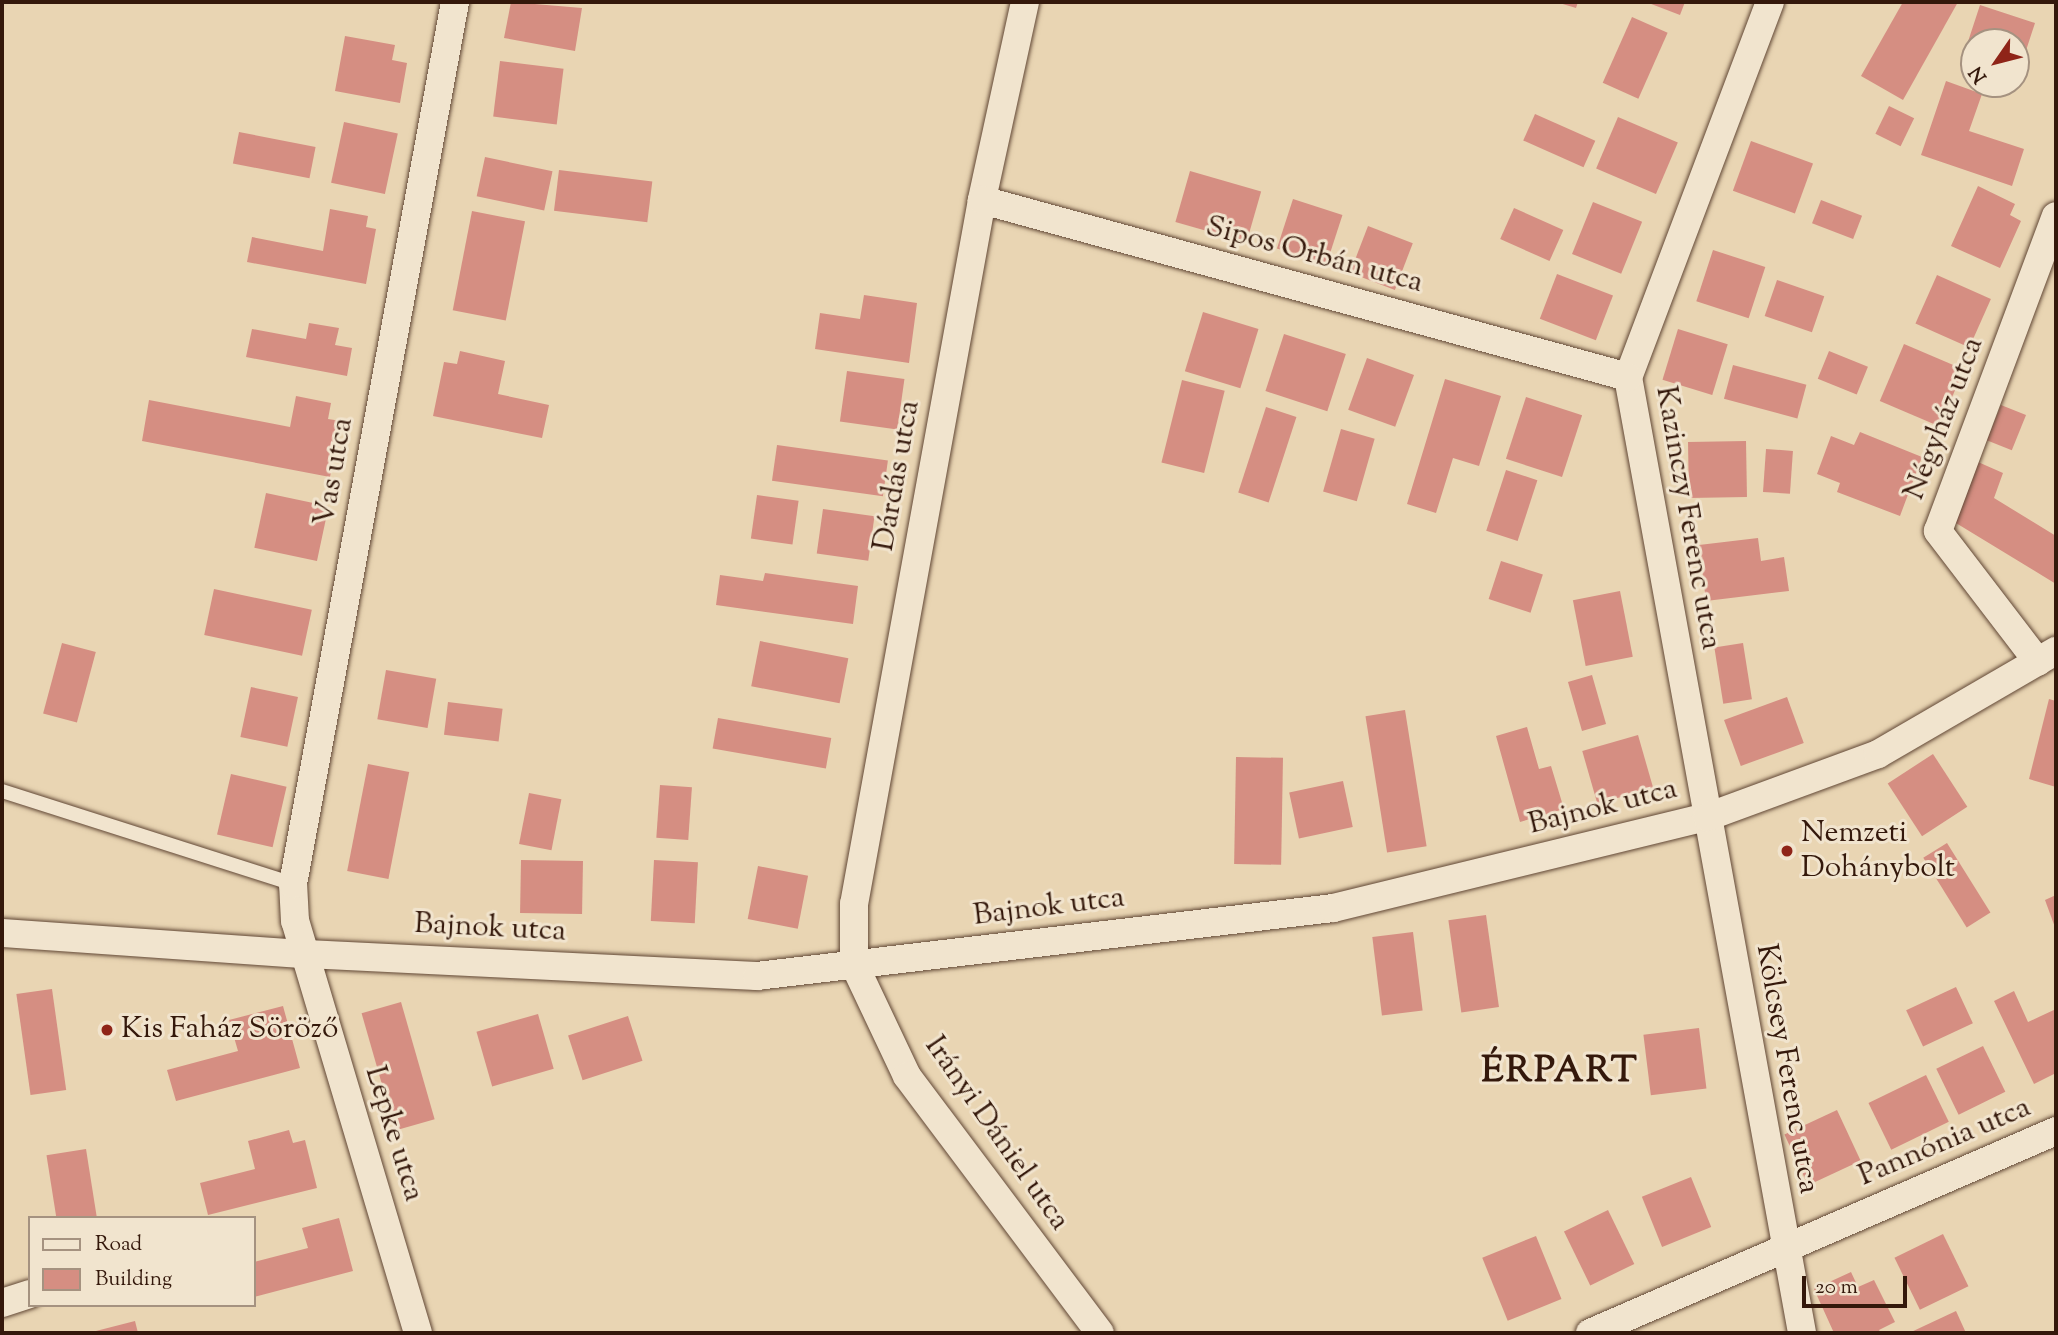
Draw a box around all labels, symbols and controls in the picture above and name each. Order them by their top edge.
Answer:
north arrow [1960,28,2030,98]
text: N [1964,60,1994,88]
street label: Sipos Orbán utca [1201,210,1427,302]
street label: Négyház utca [1898,333,1992,505]
street label: Kazinczy Ferenc utca [1646,384,1728,652]
street label: Dárdás utca [867,398,929,554]
street label: Vas utca [308,415,362,529]
street label: Bajnok utca [1525,772,1681,844]
place label: Nemzeti Dohánybolt [1801,816,1955,886]
marker: Nemzeti Dohánybolt [1779,843,1795,859]
street label: Bajnok utca [971,881,1127,935]
street label: Bajnok utca [413,907,567,951]
street label: Kölcsey Ferenc utca [1746,941,1826,1197]
place label: Kis Faház Söröző [121,1012,338,1048]
marker: Kis Faház Söröző [99,1022,115,1038]
street label: Irányi Dániel utca [916,1030,1076,1238]
district label: ÉRPART [1482,1050,1638,1094]
street label: Lepke utca [355,1062,431,1206]
street label: Pannónia utca [1854,1091,2036,1195]
legend [28,1216,256,1307]
text: Road [95,1230,142,1260]
scale bar [1806,1262,1911,1306]
text: Building [95,1265,172,1295]
text: 20 m [1815,1273,1858,1303]

